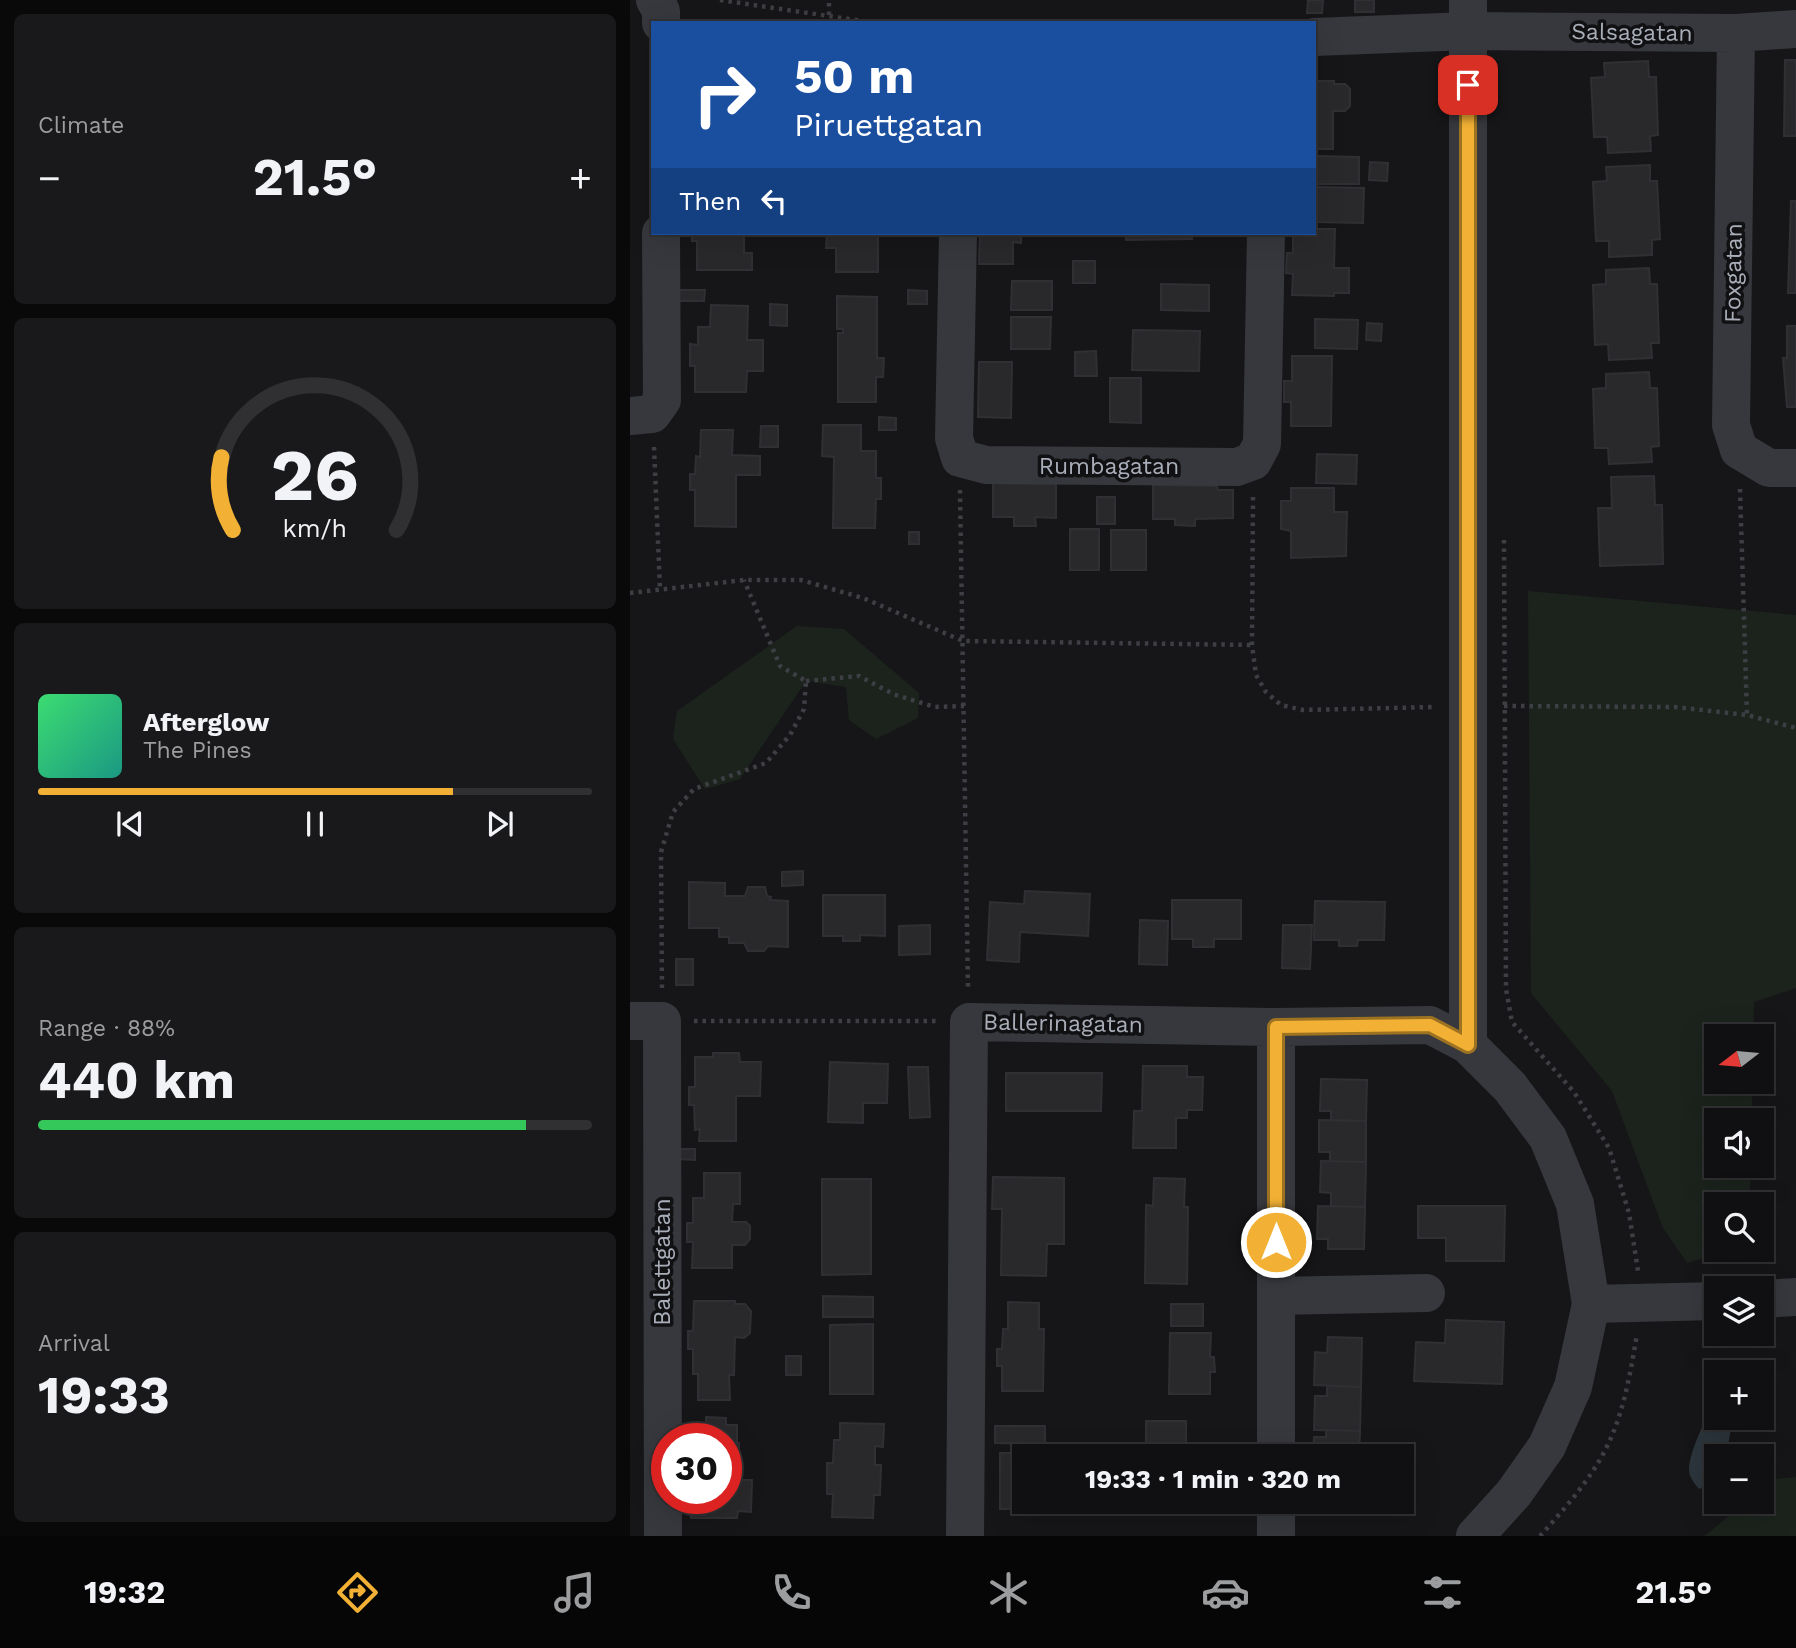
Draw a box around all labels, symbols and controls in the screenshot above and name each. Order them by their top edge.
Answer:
street label: Salsagatan [1571,18,1693,47]
text: 50 m [794,47,914,105]
icon: right [679,49,770,140]
pin [1438,55,1498,115]
icon: arrive [1449,66,1487,104]
text: Piruettgatan [794,106,983,144]
text: Climate [38,112,124,139]
text: 21.5° [253,147,377,208]
text: − [38,156,61,200]
text: + [569,156,592,200]
icon: left [755,182,793,220]
text: Then [679,186,741,216]
street label: Foxgatan [1719,223,1748,323]
text: 26 [271,432,359,518]
street label: Rumbagatan [1039,453,1179,480]
text: km/h [283,513,347,542]
text: Afterglow [143,707,269,737]
text: The Pines [143,737,252,764]
icon: previous [111,805,149,843]
icon: pause [296,805,334,843]
icon: next [481,805,519,843]
street label: Ballerinagatan [983,1009,1143,1038]
text: Range · 88% [38,1015,175,1042]
north arrow [1704,1024,1774,1094]
map controls [1704,1024,1774,1514]
text: 440 km [38,1050,235,1111]
button: sound [1704,1108,1774,1178]
button: search [1704,1192,1774,1262]
street label: Balettgatan [649,1198,676,1326]
position arrow [1239,1205,1313,1279]
button: layers [1704,1276,1774,1346]
text: Arrival [38,1330,110,1357]
button: + [1704,1360,1774,1430]
text: 19:33 [38,1365,170,1426]
speed limit sign: 30 [651,1423,742,1514]
button: − [1704,1444,1774,1514]
text: 19:33 · 1 min · 320 m [1085,1464,1341,1494]
icon: directions [333,1568,382,1617]
icon: music [550,1568,599,1617]
icon: phone [767,1568,816,1617]
icon: climate [984,1568,1033,1617]
icon: car [1201,1568,1250,1617]
icon: filters [1418,1568,1467,1617]
text: 19:32 [84,1573,165,1611]
text: 21.5° [1635,1573,1712,1611]

